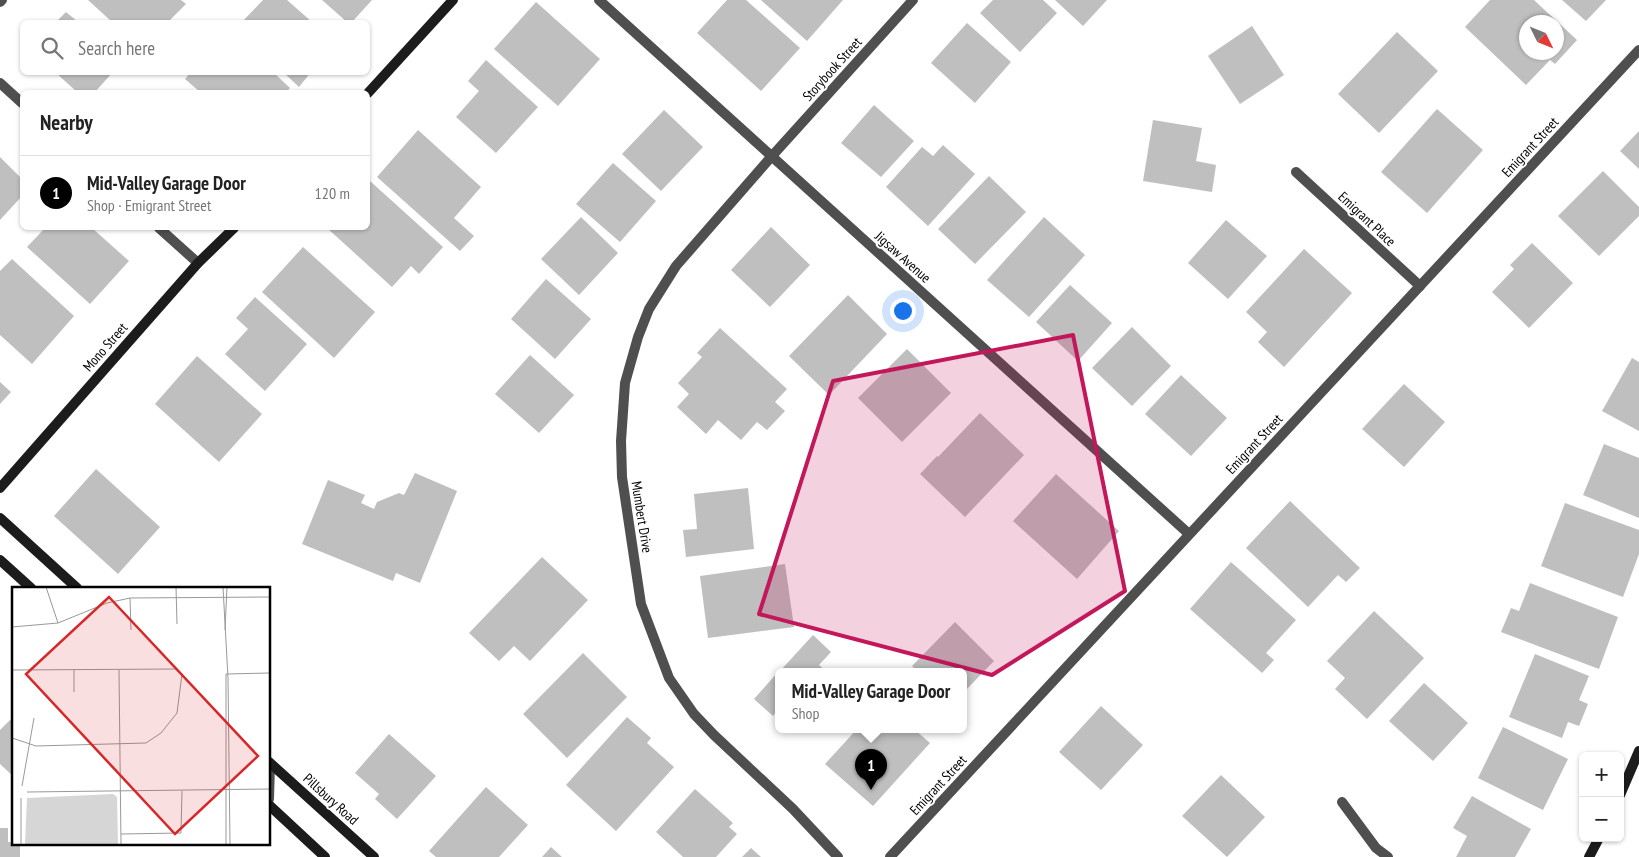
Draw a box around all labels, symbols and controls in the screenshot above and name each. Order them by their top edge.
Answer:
north arrow [1519,15,1564,60]
search box [20,20,370,75]
street label: Storybook Street [799,33,866,105]
icon: search [38,34,66,62]
text: Search here [78,36,155,60]
text: Nearby [40,109,93,136]
street label: Emigrant Street [1498,113,1562,181]
text: Mid-Valley Garage Door [87,171,246,195]
text: 1 [52,183,60,203]
text: 120 m [315,183,350,203]
street label: Emigrant Place [1334,188,1400,250]
text: Shop · Emigrant Street [87,195,211,215]
street label: Jigsaw Avenue [871,227,935,287]
your location [890,298,916,324]
street label: Mono Street [79,319,131,375]
street label: Emigrant Street [1222,410,1286,478]
street label: Mumbert Drive [627,480,657,554]
inset map [12,587,270,844]
popup [775,668,967,733]
text: Mid-Valley Garage Door [792,679,950,703]
text: Shop [792,703,819,723]
pin: 1 [855,749,887,790]
street label: Emigrant Street [906,751,970,819]
map controls [1579,752,1624,842]
button: + [1579,752,1624,797]
street label: Pillsbury Road [300,769,362,829]
button: − [1579,797,1624,842]

